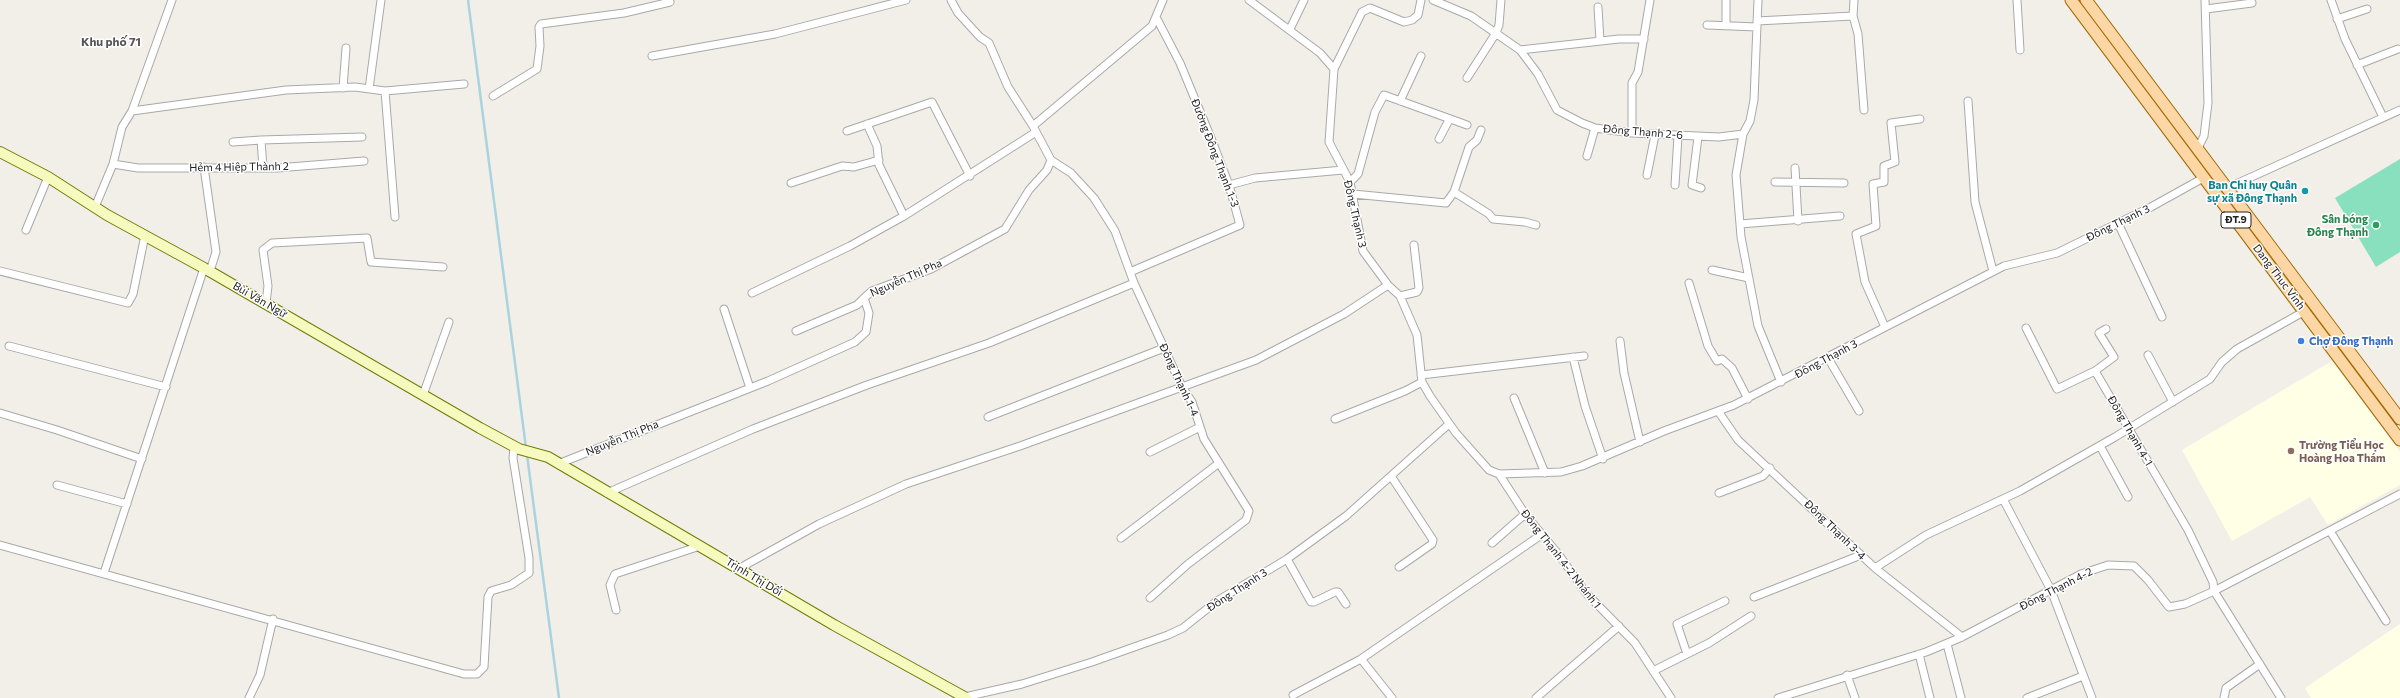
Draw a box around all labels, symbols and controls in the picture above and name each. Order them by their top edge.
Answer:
district label: Khu phố 71 [81,35,141,49]
street label: Đường Đông Thạnh 1-3 [1188,97,1242,209]
street label: Đông Thạnh 2-6 [1602,122,1684,142]
street label: Hẻm 4 Hiệp Thành 2 [189,160,289,174]
place label: Ban Chỉ huy Quân sự xã Đông Thạnh [2207,178,2297,204]
street label: Đông Thạnh 3 [1341,179,1369,249]
marker: Ban Chỉ huy Quân sự xã Đông Thạnh [2300,186,2310,196]
street label: Đông Thạnh 3 [2084,202,2152,244]
road number: ĐT.9 [2221,212,2251,228]
place label: Sân bóng Đông Thạnh [2307,212,2368,238]
marker: Sân bóng Đông Thạnh [2371,220,2381,230]
street label: Dang Thuc Vinh [2250,242,2308,312]
street label: Nguyễn Thị Pha [868,256,944,300]
street label: Bùi Văn Ngữ [230,279,290,321]
place label: Chợ Đông Thạnh [2309,334,2393,348]
marker: Chợ Đông Thạnh [2296,336,2306,346]
street label: Đông Thạnh 3 [1792,337,1860,381]
street label: Đông Thạnh 1-4 [1156,342,1202,418]
street label: Đông Thạnh 4-1 [2105,394,2155,468]
street label: Nguyễn Thị Pha [584,417,660,459]
place label: Trường Tiểu Học Hoàng Hoa Thám [2299,438,2386,464]
marker: Trường Tiểu Học Hoàng Hoa Thám [2286,446,2296,456]
street label: Đông Thạnh 3-4 [1802,497,1868,563]
street label: Đông Thạnh 4-2 Nhánh 1 [1518,507,1604,611]
street label: Trịnh Thị Dối [723,555,785,599]
street label: Đông Thạnh 4-2 [2017,565,2095,613]
street label: Đông Thạnh 3 [1204,566,1270,614]

